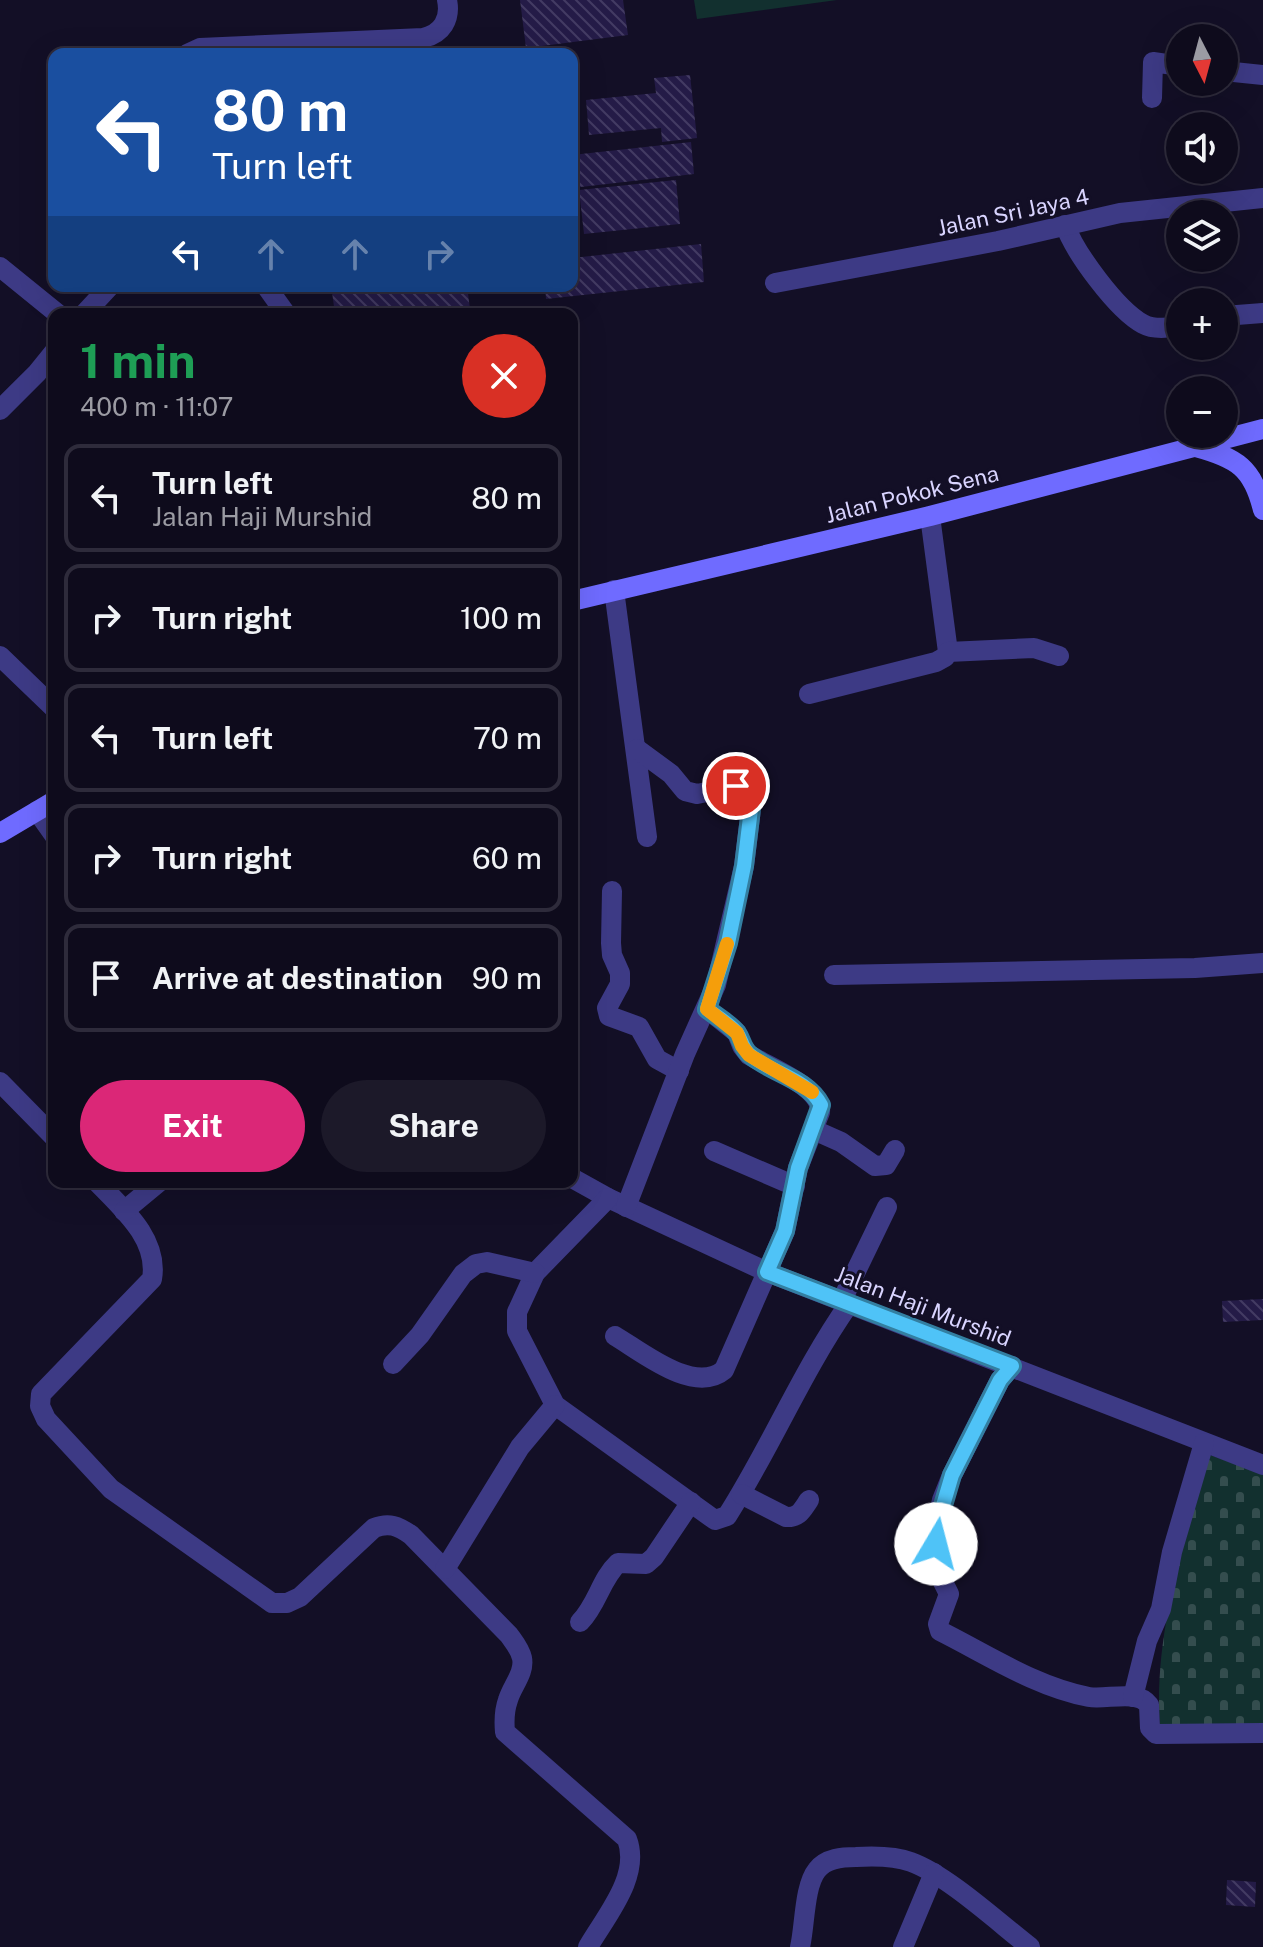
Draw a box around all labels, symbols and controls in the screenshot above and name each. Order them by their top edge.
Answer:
north arrow [1166,24,1238,96]
map controls [1166,24,1238,448]
text: 80 m [212,78,348,144]
icon: left [80,80,184,184]
button: sound [1166,112,1238,184]
text: Turn left [212,145,353,187]
street label: Jalan Sri Jaya 4 [935,183,1092,241]
button: layers [1166,200,1238,272]
icon: left [165,232,209,276]
icon: ahead [249,232,293,276]
icon: ahead [333,232,377,276]
icon: right [417,232,461,276]
button: + [1166,288,1238,360]
text: 1 min [80,332,196,389]
button: close [462,334,546,418]
button: − [1166,376,1238,448]
text: 400 m · 11:07 [80,391,233,422]
street label: Jalan Pokok Sena [823,460,1001,528]
text: Turn left [152,465,273,501]
icon: left [84,476,128,520]
text: 80 m [471,480,542,516]
text: Jalan Haji Murshid [152,501,372,532]
icon: right [84,596,128,640]
text: Turn right [152,600,292,636]
text: 100 m [460,600,542,636]
icon: left [84,716,128,760]
text: Turn left [152,720,273,756]
text: 70 m [473,720,542,756]
pin [702,752,770,820]
icon: arrive [714,764,758,808]
icon: right [84,836,128,880]
text: Turn right [152,840,292,876]
text: 60 m [472,840,542,876]
icon: arrive [84,956,128,1000]
text: Arrive at destination [152,960,443,996]
text: 90 m [472,960,542,996]
button: Exit [80,1080,305,1172]
button: Share [321,1080,546,1172]
street label: Jalan Haji Murshid [831,1260,1015,1352]
position arrow [894,1502,978,1586]

